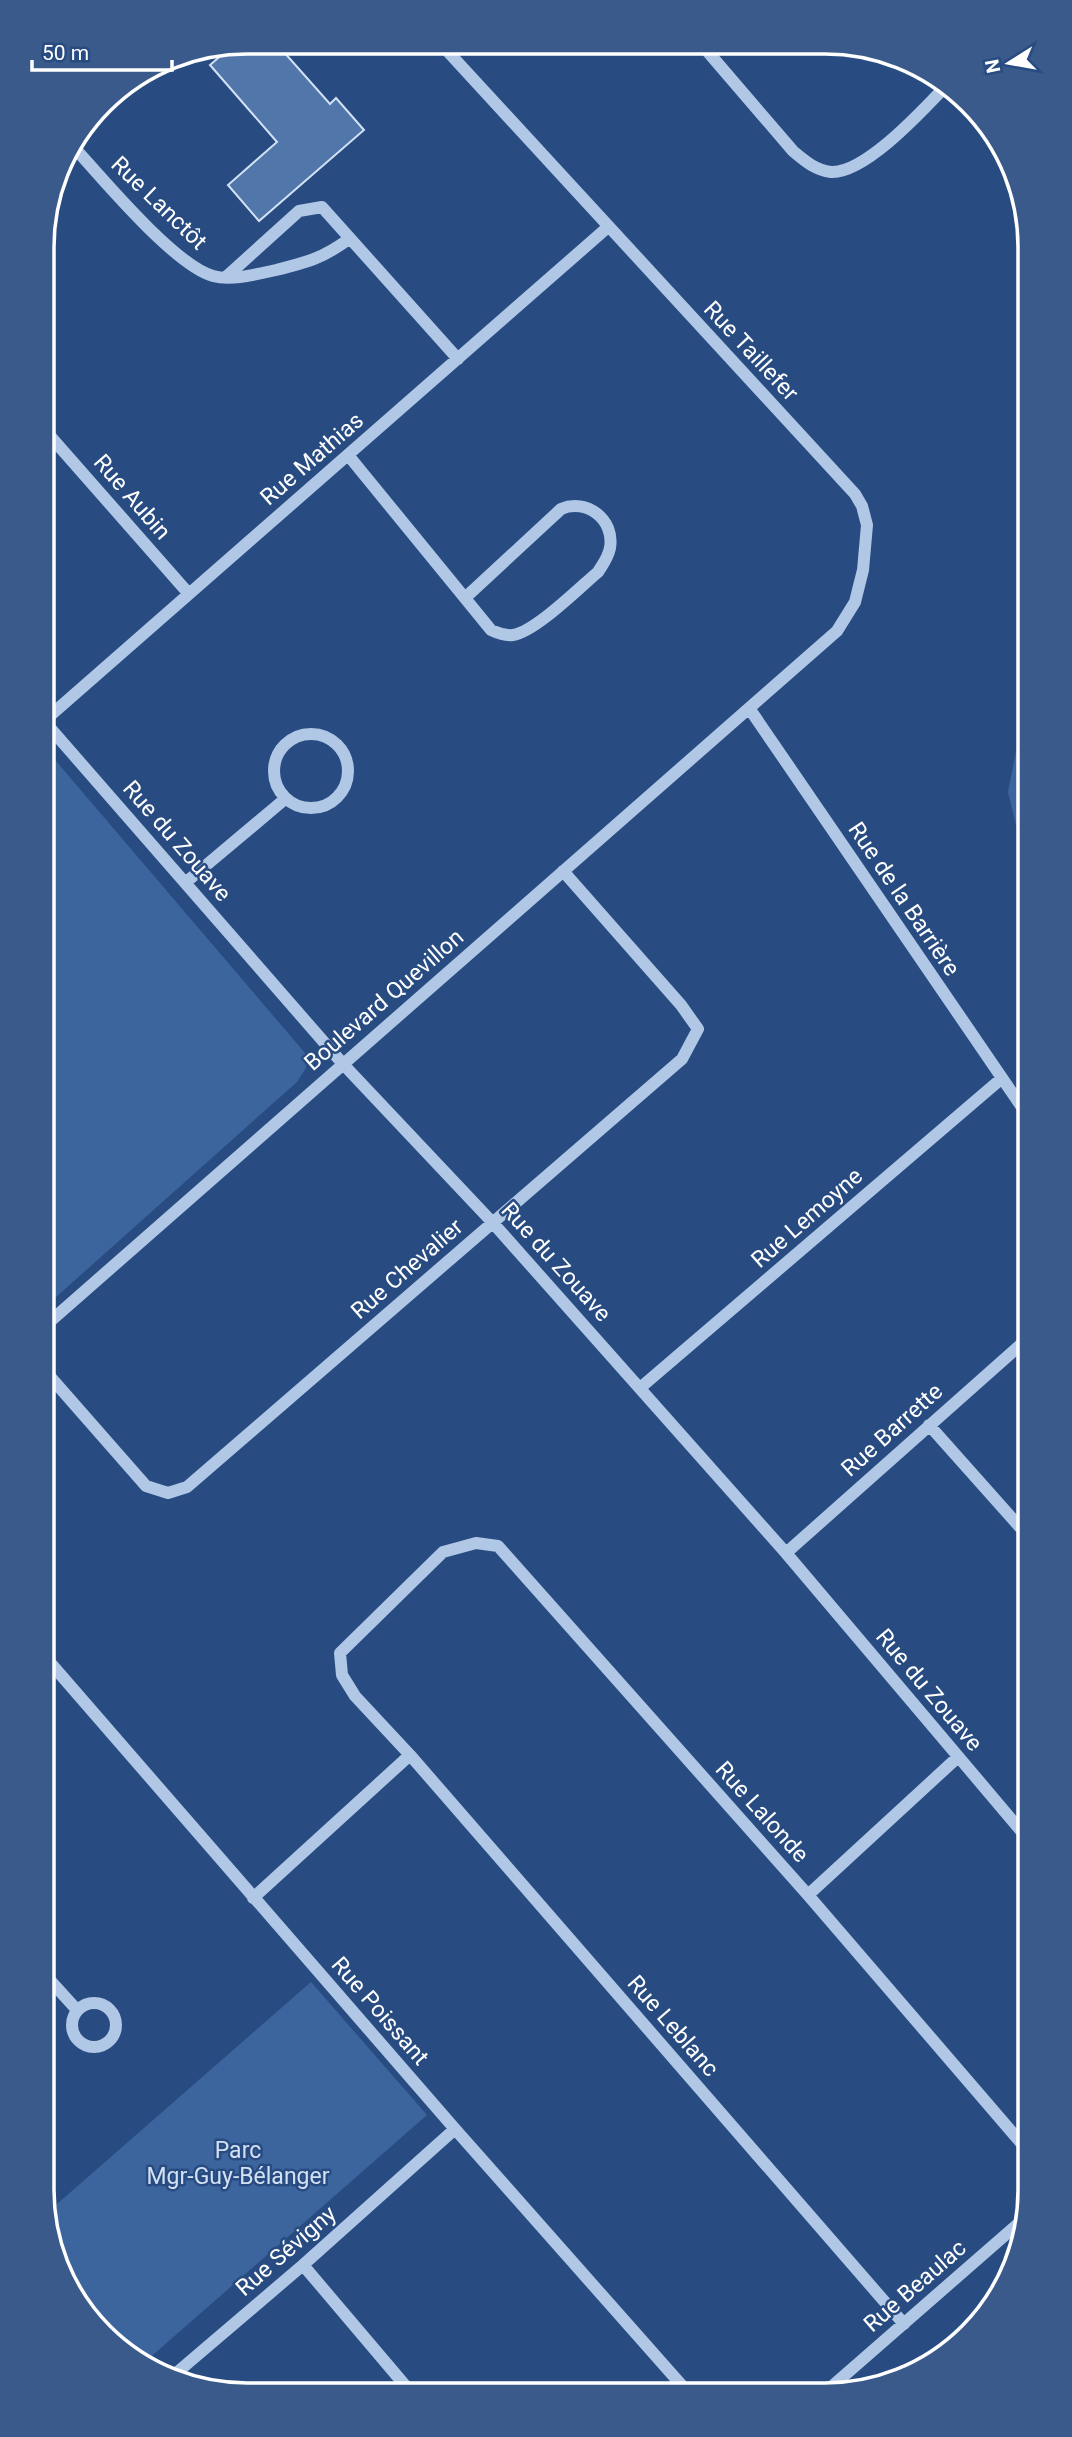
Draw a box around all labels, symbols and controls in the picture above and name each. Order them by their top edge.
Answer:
scale bar [32,28,172,72]
north arrow [974,28,1044,98]
text: 50 m [42,41,89,65]
text: N [980,57,1005,75]
street label: Rue Lanctôt [106,151,212,255]
street label: Rue Taillefer [698,296,804,406]
street label: Rue Mathias [255,407,369,511]
street label: Rue Aubin [88,449,176,545]
street label: Rue du Zouave [117,775,237,907]
street label: Rue de la Barrière [843,817,965,981]
street label: Boulevard Quevillon [299,924,469,1076]
street label: Rue Lemoyne [746,1162,868,1274]
street label: Rue du Zouave [495,1197,617,1327]
street label: Rue Chevalier [346,1213,468,1325]
street label: Rue Barrette [836,1378,948,1482]
street label: Rue du Zouave [870,1623,988,1757]
street label: Rue Lalonde [710,1756,814,1868]
street label: Rue Poissant [326,1951,434,2071]
street label: Rue Leblanc [622,1970,724,2082]
park label: Parc Mgr-Guy-Bélanger [147,2137,330,2190]
street label: Rue Sévigny [230,2200,342,2302]
street label: Rue Beaulac [858,2234,972,2338]

